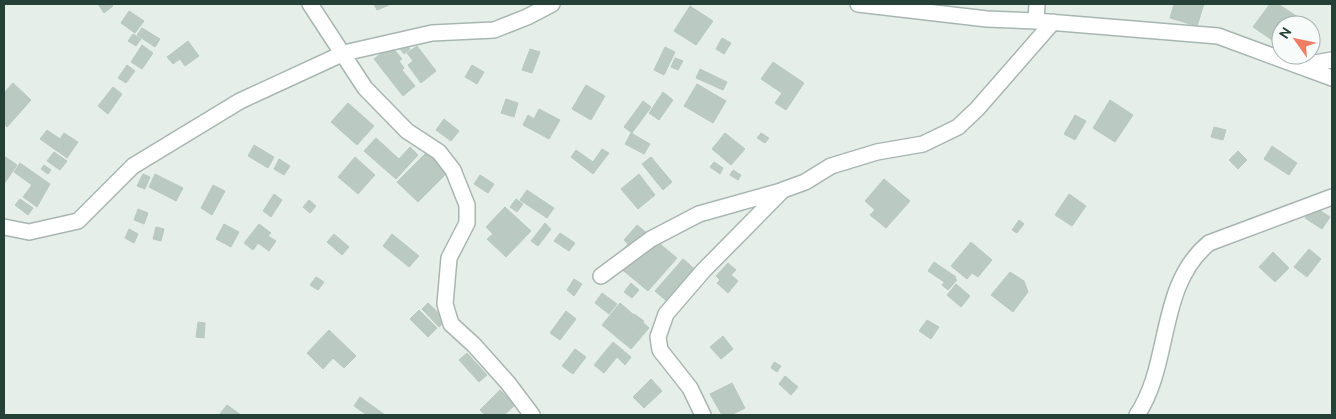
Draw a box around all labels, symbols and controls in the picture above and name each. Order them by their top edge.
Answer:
north arrow [1271,15,1321,65]
text: N [1276,24,1295,42]

